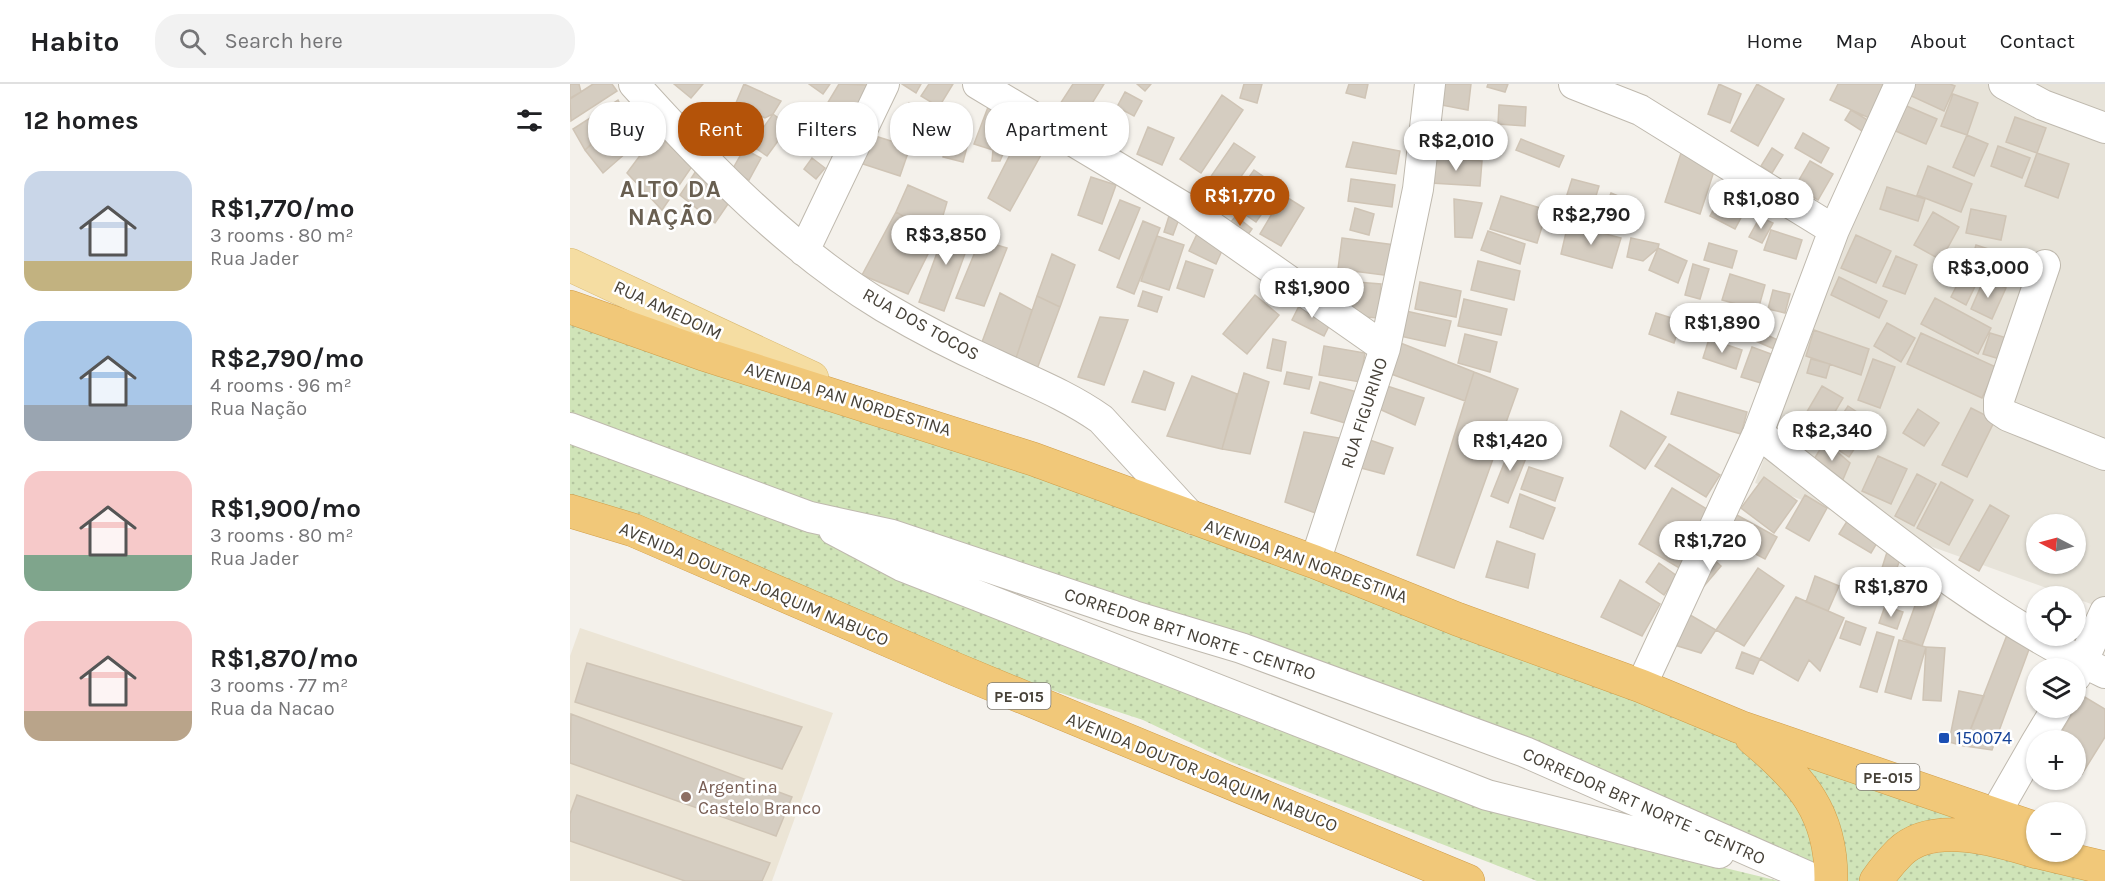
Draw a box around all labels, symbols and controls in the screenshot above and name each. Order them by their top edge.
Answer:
search box [155,14,575,68]
text: Habito [30,25,119,58]
icon: search [176,25,209,58]
text: Search here [224,28,343,54]
text: Home [1747,29,1803,53]
text: Map [1836,29,1877,53]
text: About [1910,29,1967,53]
text: Contact [2000,29,2075,53]
chip: Buy [588,102,666,156]
chip: Rent [678,102,764,156]
chip: Filters [776,102,878,156]
chip: New [890,102,973,156]
chip: Apartment [985,102,1129,156]
icon: filters [513,104,546,137]
text: 12 homes [24,105,139,136]
pin: R$2,010 [1401,121,1511,172]
text: R$2,010 [1418,129,1494,152]
district label: ALTO DA NAÇÃO [620,175,722,231]
pin: R$1,770 [1185,176,1295,227]
pin: R$1,080 [1706,179,1816,230]
text: R$1,770 [1204,184,1276,207]
text: R$1,080 [1722,187,1800,210]
text: R$1,770/mo [210,193,354,224]
icon: home [72,195,144,267]
pin: R$2,790 [1536,195,1646,246]
text: R$2,790 [1552,203,1630,226]
pin: R$3,850 [891,215,1001,266]
text: R$3,850 [905,223,987,246]
text: 3 rooms · 80 m² [210,224,354,247]
text: Rua Jader [210,247,299,270]
pin: R$3,000 [1933,248,2043,299]
text: R$3,000 [1947,256,2029,279]
pin: R$1,900 [1257,268,1367,319]
street label: RUA AMEDOIM [610,275,726,345]
text: R$1,900 [1274,276,1350,299]
street label: RUA DOS TOCOS [859,283,983,365]
pin: R$1,890 [1667,303,1777,354]
text: R$1,890 [1684,311,1760,334]
text: R$2,790/mo [210,343,364,374]
icon: home [72,345,144,417]
street label: RUA FIGURINO [1336,355,1392,471]
street label: AVENIDA PAN NORDESTINA [742,357,954,441]
text: 4 rooms · 96 m² [210,374,352,397]
text: Rua Nação [210,397,307,420]
pin: R$2,340 [1777,411,1887,462]
text: R$2,340 [1792,419,1872,442]
pin: R$1,420 [1455,421,1565,472]
text: R$1,420 [1472,429,1548,452]
text: R$1,900/mo [210,493,361,524]
icon: home [72,495,144,567]
street label: AVENIDA PAN NORDESTINA [1201,514,1411,608]
north arrow [2026,514,2086,574]
map controls [2026,514,2086,862]
street label: AVENIDA DOUTOR JOAQUIM NABUCO [616,517,892,651]
pin: R$1,720 [1655,521,1765,572]
text: 3 rooms · 80 m² [210,524,354,547]
text: R$1,720 [1673,529,1747,552]
text: Rua Jader [210,547,299,570]
pin: R$1,870 [1836,567,1946,618]
text: R$1,870 [1854,575,1928,598]
street label: CORREDOR BRT NORTE - CENTRO [1061,583,1319,685]
button: locate [2026,586,2086,646]
text: R$1,870/mo [210,643,358,674]
icon: home [72,645,144,717]
button: layers [2026,658,2086,718]
text: 3 rooms · 77 m² [210,674,348,697]
road number: PE-015 [988,683,1050,709]
text: Rua da Nacao [210,697,335,720]
street label: AVENIDA DOUTOR JOAQUIM NABUCO [1063,707,1341,837]
place label: 150074 [1956,727,2012,749]
button: + [2026,730,2086,790]
marker: 150074 [1937,731,1951,745]
street label: CORREDOR BRT NORTE - CENTRO [1519,742,1769,870]
road number: PE-015 [1856,764,1920,790]
place label: Argentina Castelo Branco [698,776,821,819]
marker: Argentina Castelo Branco [679,790,693,804]
button: − [2026,802,2086,862]

